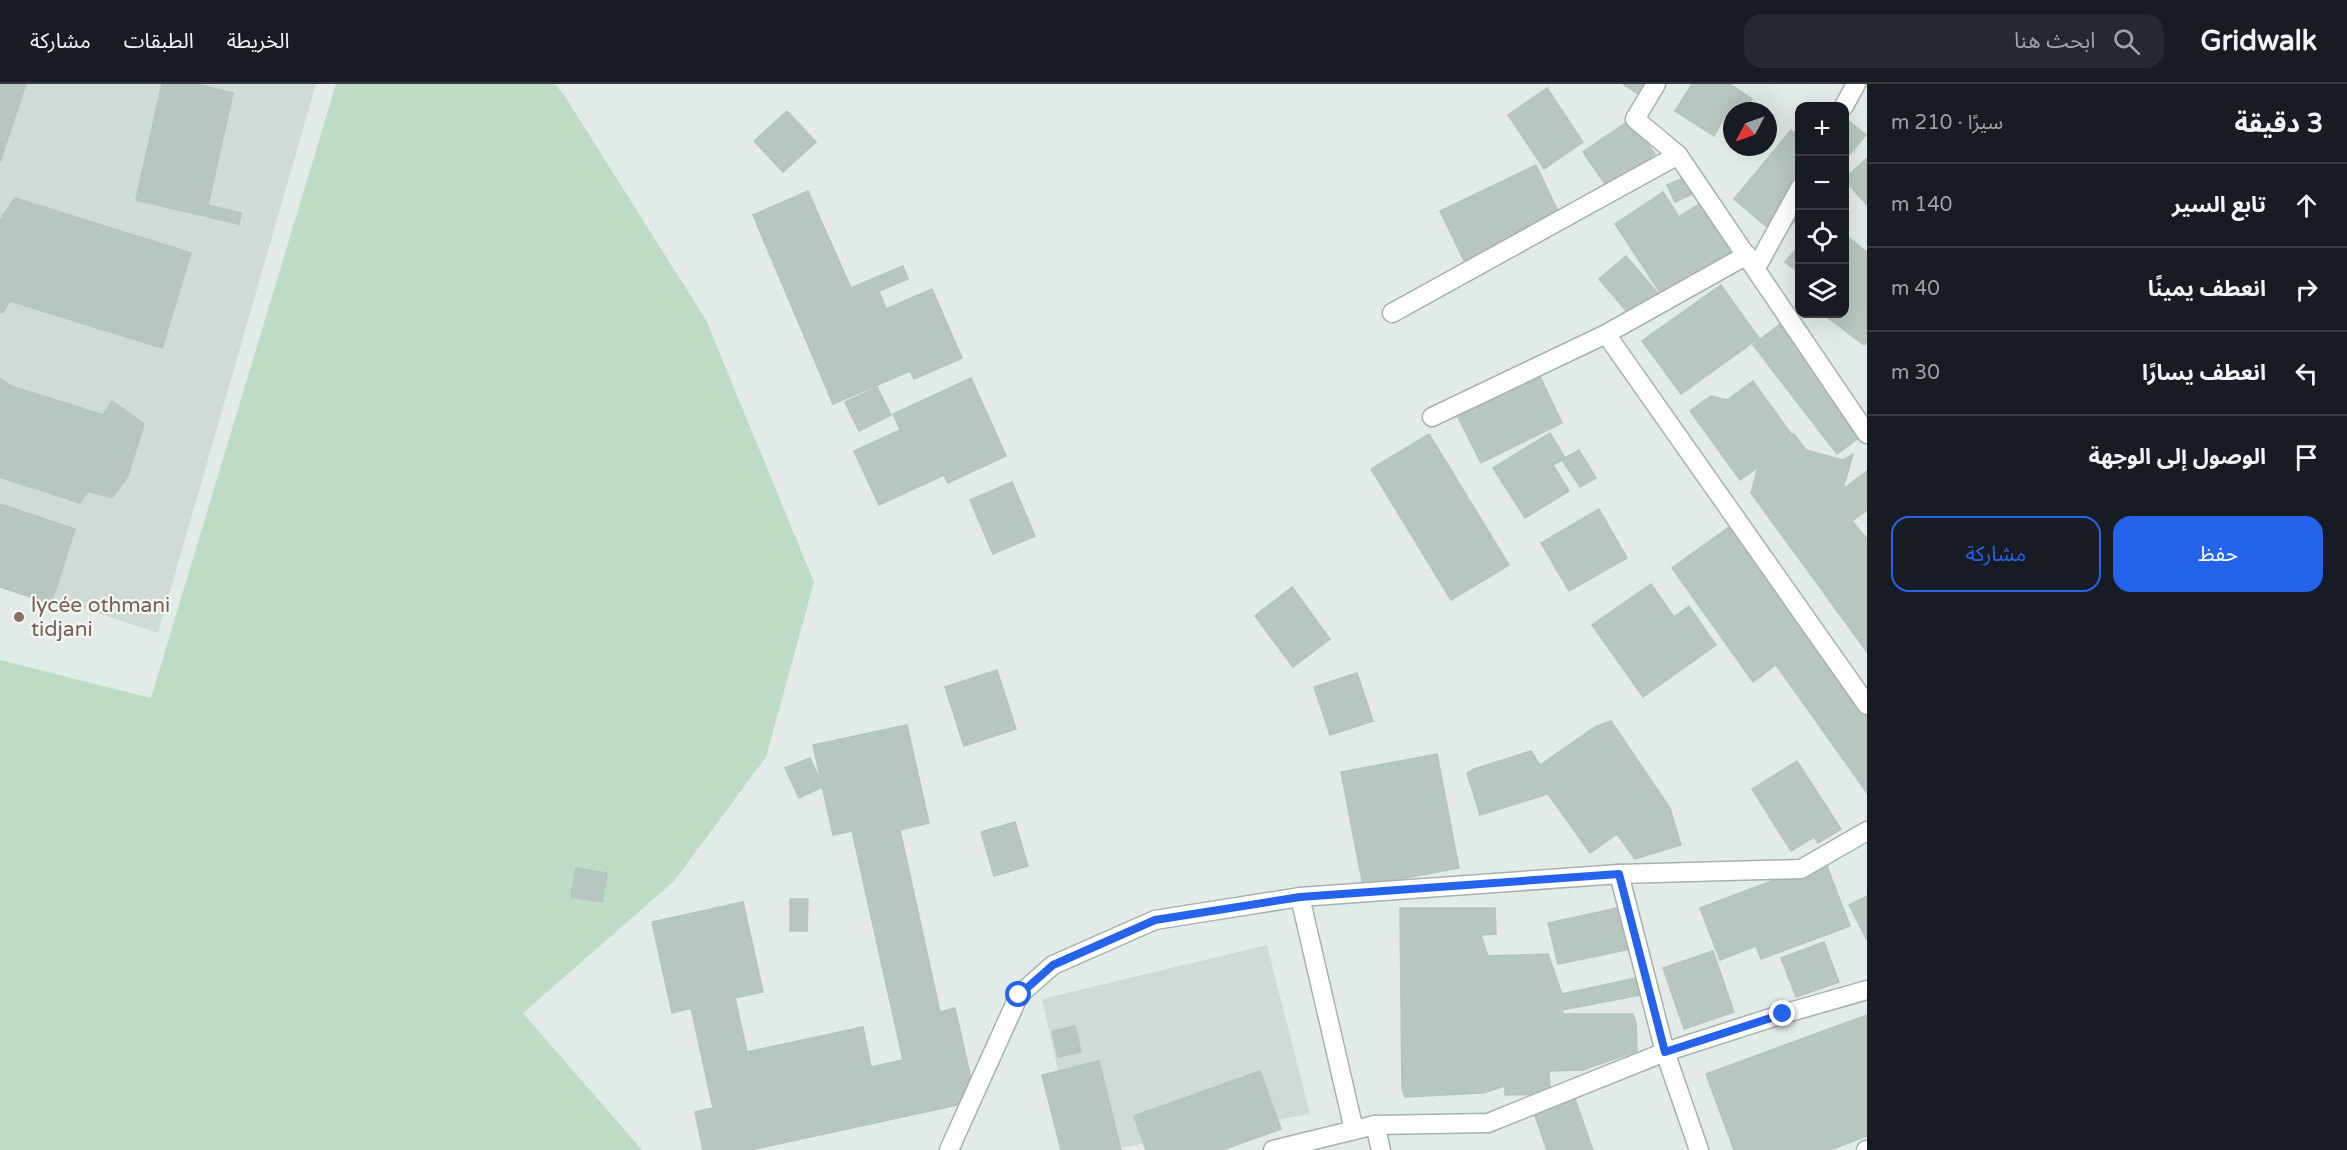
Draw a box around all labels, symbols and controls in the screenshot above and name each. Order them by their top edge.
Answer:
search box [1744,14,2164,68]
text: Gridwalk [2200,24,2317,58]
icon: search [2110,25,2143,58]
text: ابحث هنا [2014,28,2095,54]
text: مشاركة [30,29,91,54]
text: الطبقات [124,29,194,54]
text: الخريطة [227,29,290,54]
north arrow [1723,102,1777,156]
map controls [1795,102,1849,318]
button: + [1795,102,1849,156]
text: 3 دقيقة [2234,108,2323,139]
text: سيرًا · 210 m [1891,111,2003,135]
button: − [1795,156,1849,210]
icon: ahead [2290,189,2323,222]
text: تابع السير [2172,192,2266,218]
text: 140 m [1891,193,1952,217]
button: locate [1795,210,1849,264]
button: layers [1795,264,1849,318]
icon: right [2290,273,2323,306]
text: انعطف يمينًا [2148,276,2266,302]
text: 40 m [1891,277,1940,301]
icon: left [2290,357,2323,390]
text: انعطف يسارًا [2142,360,2266,386]
text: 30 m [1891,361,1940,385]
icon: arrive [2290,441,2323,474]
text: الوصول إلى الوجهة [2088,444,2266,470]
button: مشاركة [1891,516,2101,592]
button: حفظ [2113,516,2323,592]
place label: lycée othmani tidjani [31,593,170,642]
marker: lycée othmani tidjani [12,610,26,624]
route start [1005,981,1031,1007]
route end [1769,1000,1795,1026]

